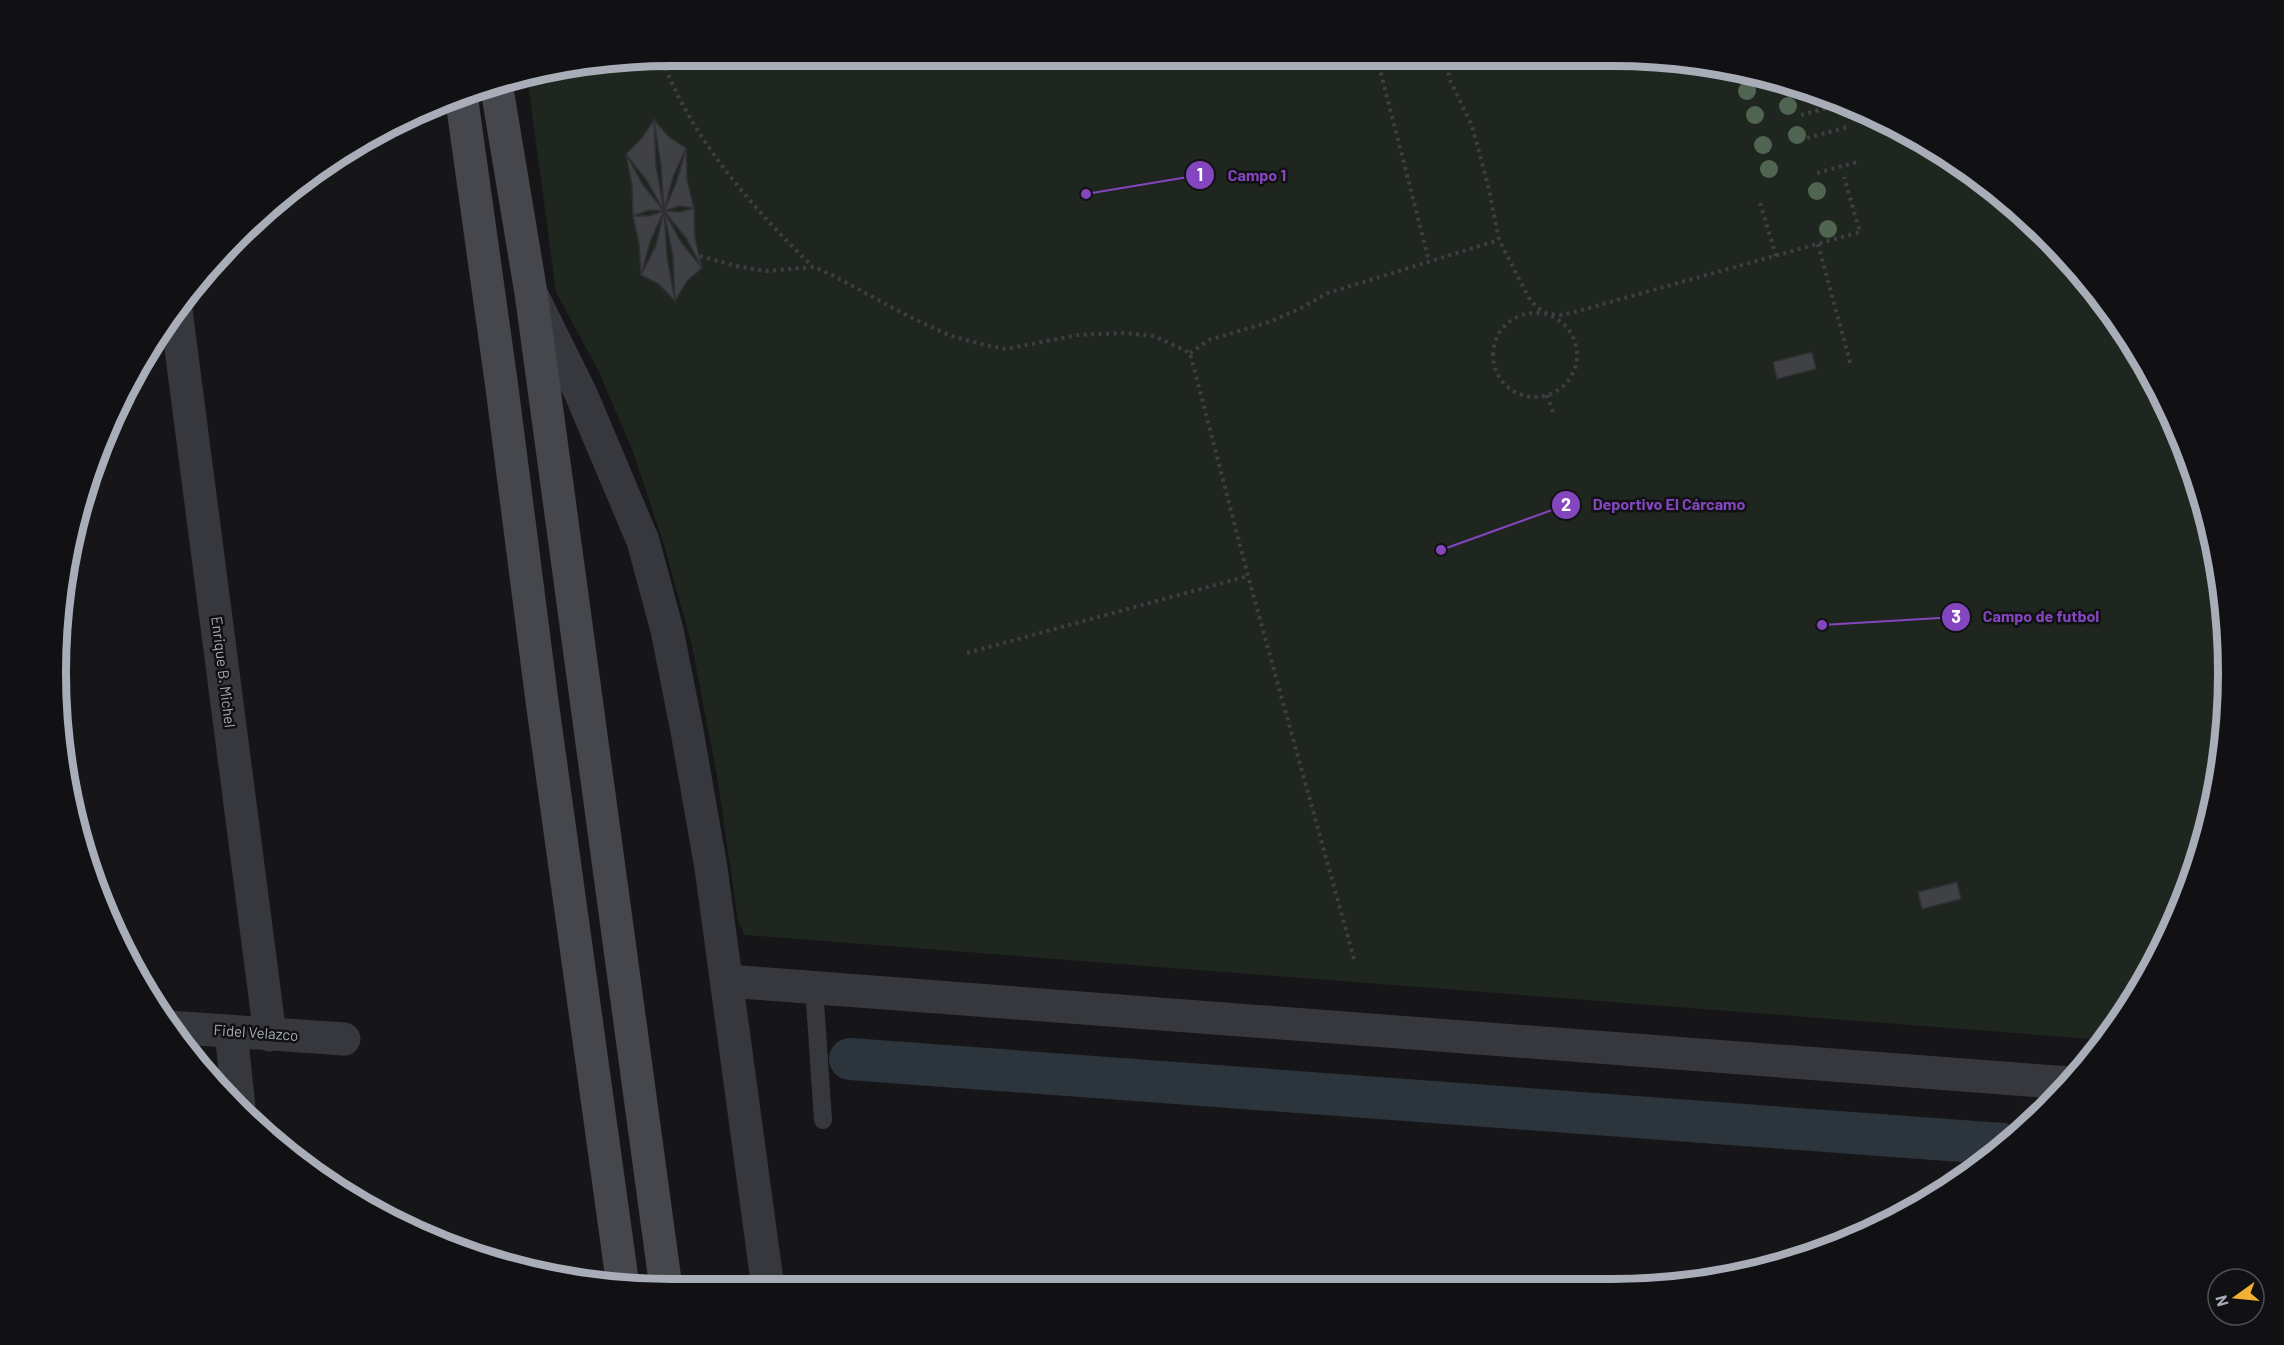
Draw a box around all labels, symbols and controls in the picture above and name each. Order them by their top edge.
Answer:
callout: Campo 1 [1185,158,1298,192]
text: 1 [1197,163,1203,185]
text: Campo 1 [1228,165,1286,184]
callout: Deportivo El Cárcamo [1551,488,1757,522]
text: 2 [1561,493,1571,515]
text: Deportivo El Cárcamo [1593,494,1745,513]
callout: Campo de futbol [1941,600,2111,634]
text: 3 [1951,605,1961,627]
text: Campo de futbol [1983,606,2099,625]
street label: Enrique B. Michel [208,615,240,729]
street label: Fidel Velazco [213,1020,299,1044]
north arrow [2206,1267,2266,1327]
text: N [2210,1293,2232,1309]

